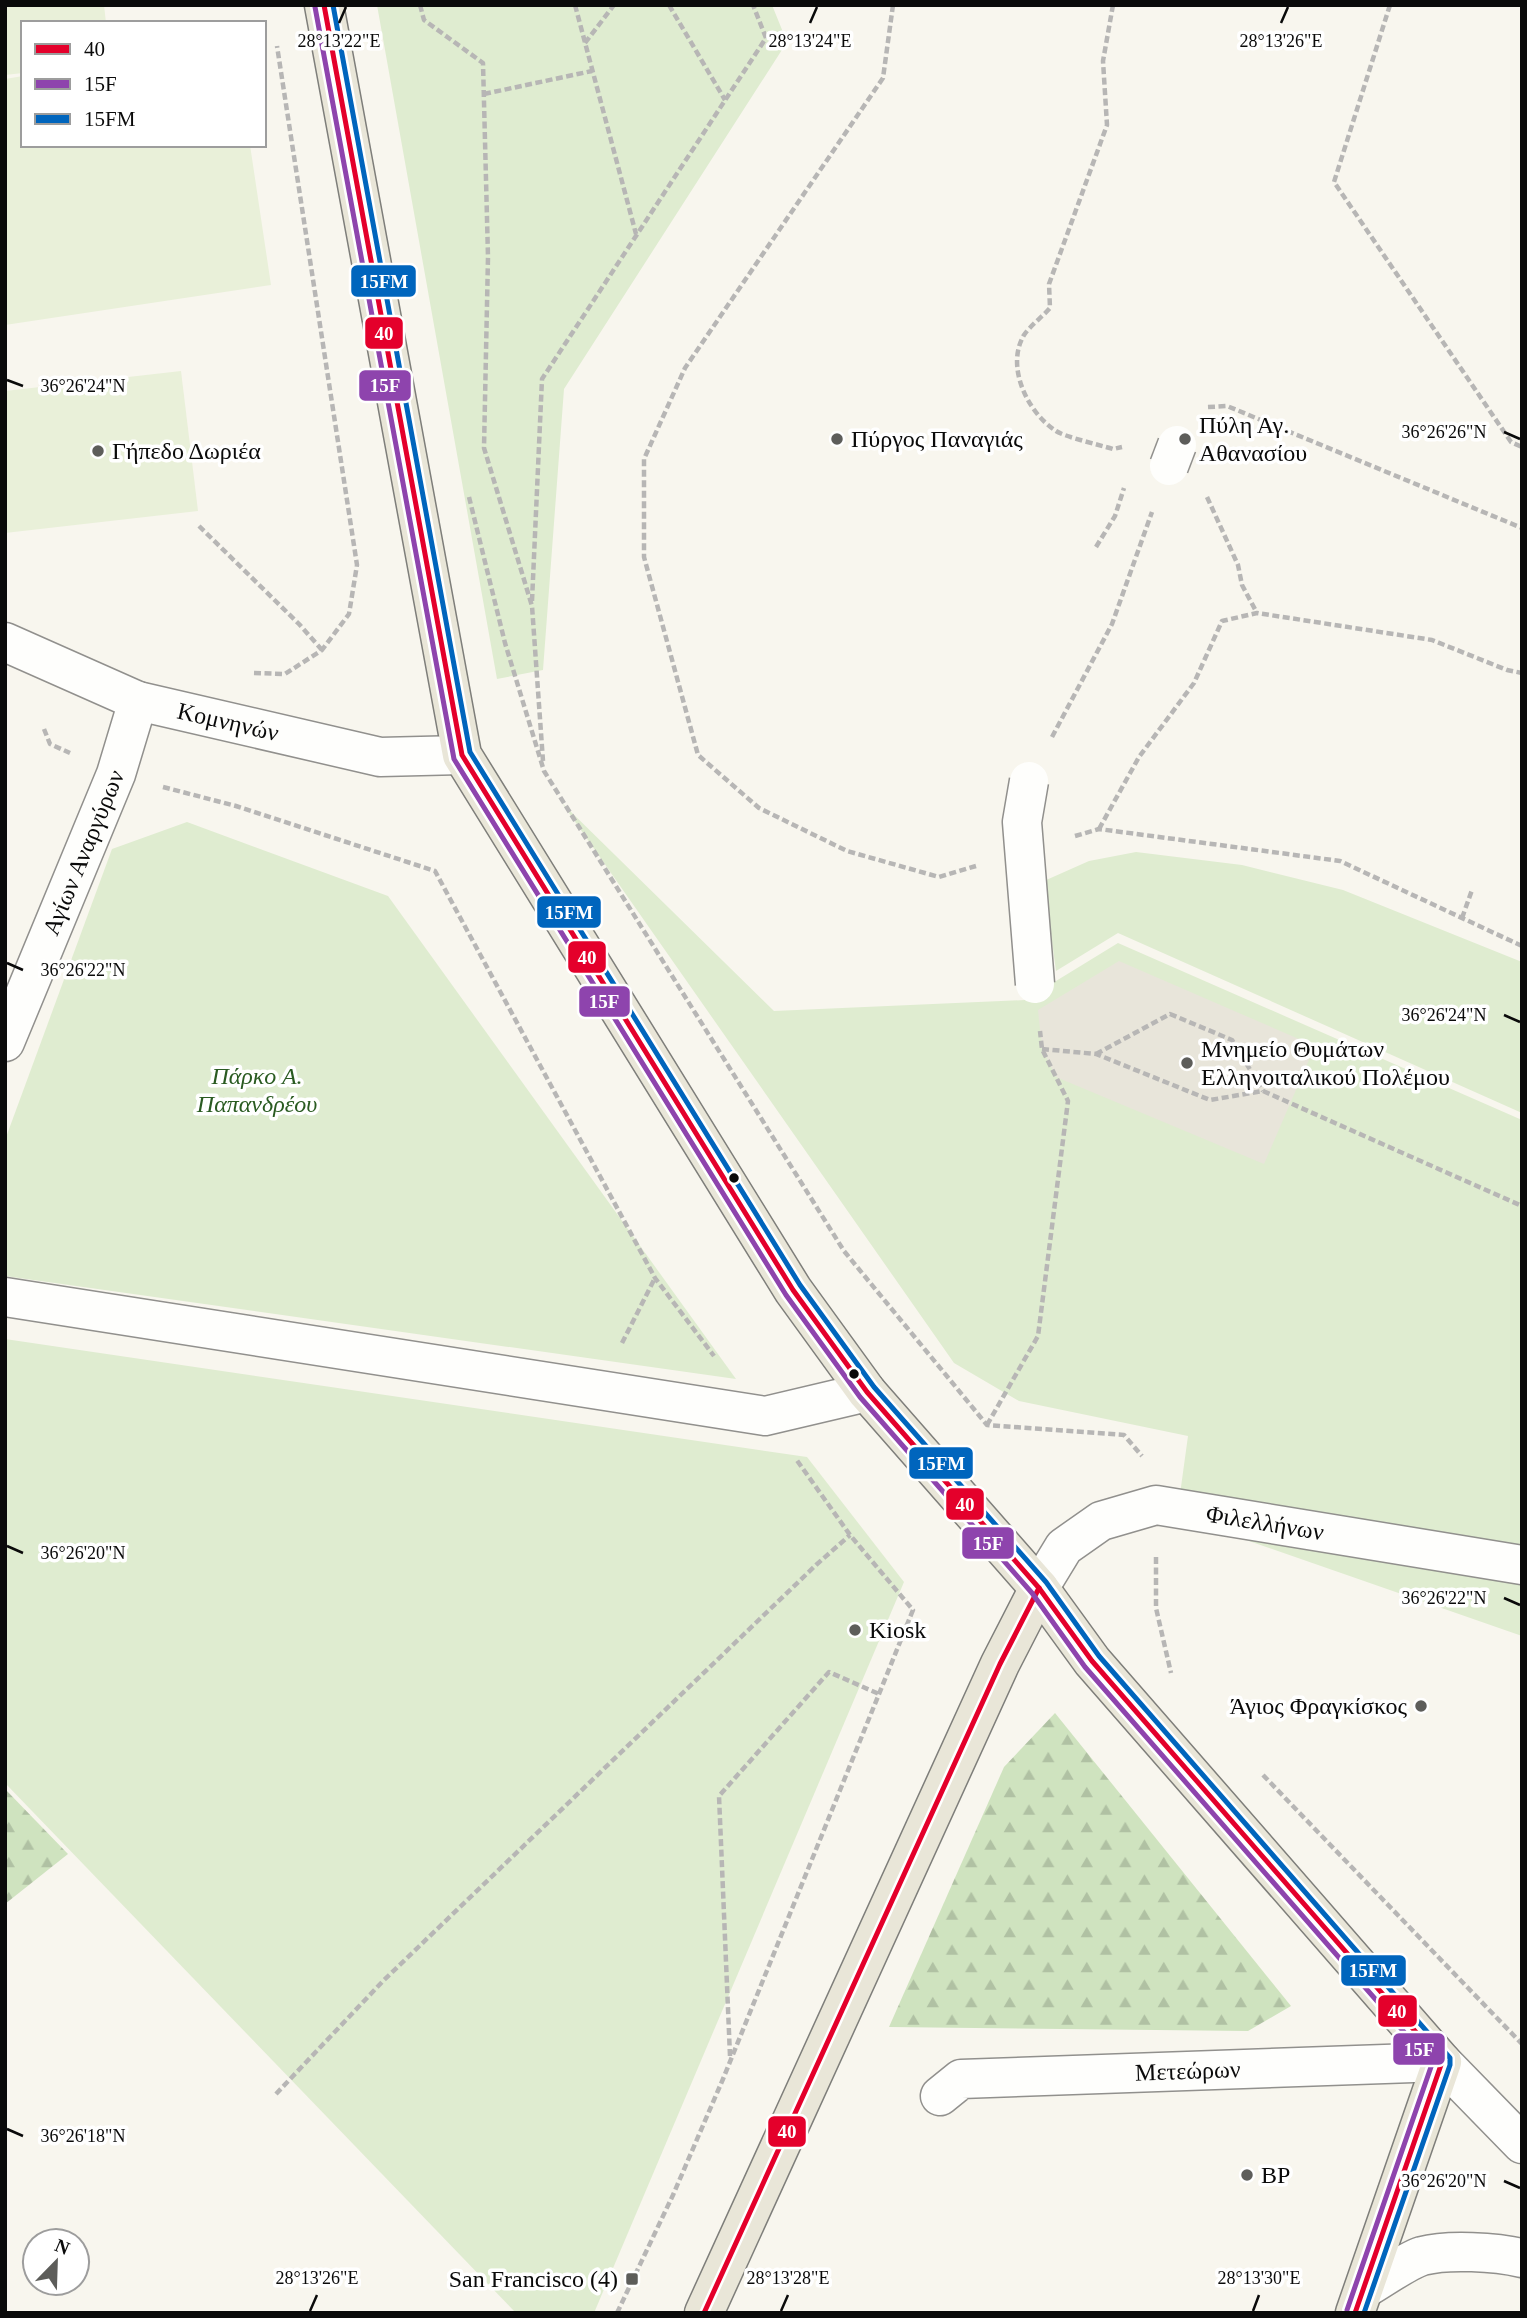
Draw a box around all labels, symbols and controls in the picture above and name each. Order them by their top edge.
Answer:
legend [21,21,266,147]
text: 28°13'22"E [298,31,380,51]
text: 28°13'24"E [769,31,851,51]
text: 28°13'26"E [1240,31,1322,51]
text: 40 [84,37,105,61]
text: 15F [84,72,117,96]
text: 15FM [84,107,136,131]
line badge: 15FM [350,264,417,298]
text: 15FM [360,271,408,292]
line badge: 40 [364,316,404,350]
text: 40 [375,323,394,344]
line badge: 15F [358,369,412,402]
text: 15F [370,375,400,396]
text: 36°26'24"N [41,376,125,396]
place label: Πύλη Αγ. Αθανασίου [1199,412,1307,466]
text: 36°26'26"N [1402,422,1486,442]
place label: Πύργος Παναγιάς [851,426,1023,452]
marker: Πύργος Παναγιάς [829,431,845,447]
marker: Πύλη Αγ. Αθανασίου [1177,431,1193,447]
place label: Γήπεδο Δωριέα [112,438,261,464]
marker: Γήπεδο Δωριέα [90,443,106,459]
street label: Κομνηνών [175,698,281,746]
street label: Αγίων Αναργύρων [38,766,129,939]
line badge: 15FM [536,895,602,929]
text: 15FM [545,902,593,923]
line badge: 40 [567,940,607,974]
text: 40 [578,947,597,968]
text: 36°26'22"N [41,960,125,980]
line badge: 15F [578,985,631,1018]
text: 15F [589,991,619,1012]
text: 36°26'24"N [1402,1005,1486,1025]
place label: Μνημείο Θυμάτων Ελληνοιταλικού Πολέμου [1201,1036,1450,1090]
marker: Μνημείο Θυμάτων Ελληνοιταλικού Πολέμου [1179,1055,1195,1071]
park label: Πάρκο Α. Παπανδρέου [196,1063,317,1117]
unlabelled marker [727,1171,741,1185]
unlabelled marker [847,1367,861,1381]
line badge: 15FM [908,1446,974,1480]
text: 15FM [917,1453,965,1474]
line badge: 40 [945,1487,985,1521]
text: 40 [956,1494,975,1515]
street label: Φιλελλήνων [1204,1500,1326,1545]
line badge: 15F [961,1526,1015,1560]
text: 15F [973,1533,1003,1554]
text: 36°26'20"N [41,1543,125,1563]
text: 36°26'22"N [1402,1588,1486,1608]
place label: Kiosk [869,1617,926,1643]
marker: Kiosk [847,1622,863,1638]
place label: Άγιος Φραγκίσκος [1229,1693,1407,1719]
marker: Άγιος Φραγκίσκος [1413,1698,1429,1714]
line badge: 15FM [1340,1954,1407,1987]
text: 15FM [1349,1960,1397,1981]
line badge: 40 [1377,1994,1418,2028]
text: 40 [1388,2001,1407,2022]
line badge: 15F [1392,2032,1446,2066]
text: 15F [1404,2039,1434,2060]
street label: Μετεώρων [1135,2056,1241,2086]
line badge: 40 [767,2115,807,2148]
text: 40 [778,2121,797,2142]
text: 36°26'18"N [41,2126,125,2146]
place label: BP [1261,2162,1290,2188]
marker: BP [1239,2167,1255,2183]
text: 36°26'20"N [1402,2171,1486,2191]
north arrow [21,2227,91,2297]
text: N [52,2234,73,2259]
place label: San Francisco (4) [449,2266,618,2292]
text: 28°13'26"E [276,2268,358,2288]
text: 28°13'28"E [747,2268,829,2288]
text: 28°13'30"E [1218,2268,1300,2288]
marker: San Francisco (4) [624,2271,640,2287]

